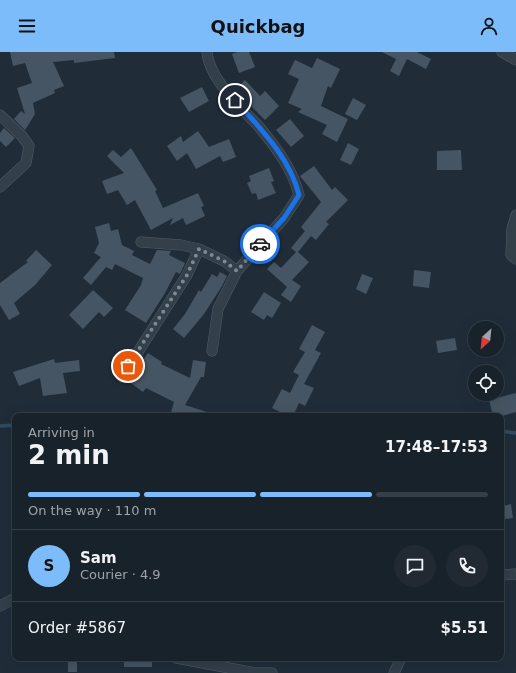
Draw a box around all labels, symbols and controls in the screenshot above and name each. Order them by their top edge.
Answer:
icon: menu [16,15,38,37]
icon: person [478,15,500,37]
text: Quickbag [211,16,305,37]
pin [218,83,252,117]
icon: home [224,89,246,111]
courier [240,224,280,264]
icon: car [249,233,271,255]
north arrow [468,321,504,357]
map controls [468,321,504,401]
pin [111,349,145,383]
icon: bag [117,355,139,377]
button: locate [468,365,504,401]
text: Arriving in [28,425,95,440]
text: 17:48–17:53 [385,438,488,456]
text: 2 min [28,440,110,470]
text: On the way · 110 m [28,503,156,518]
button: chat [394,545,436,587]
button: phone [446,545,488,587]
text: Sam [80,549,117,567]
text: S [44,557,54,575]
text: Courier · 4.9 [80,567,161,582]
text: Order #5867 [28,619,126,637]
text: $5.51 [441,619,488,637]

